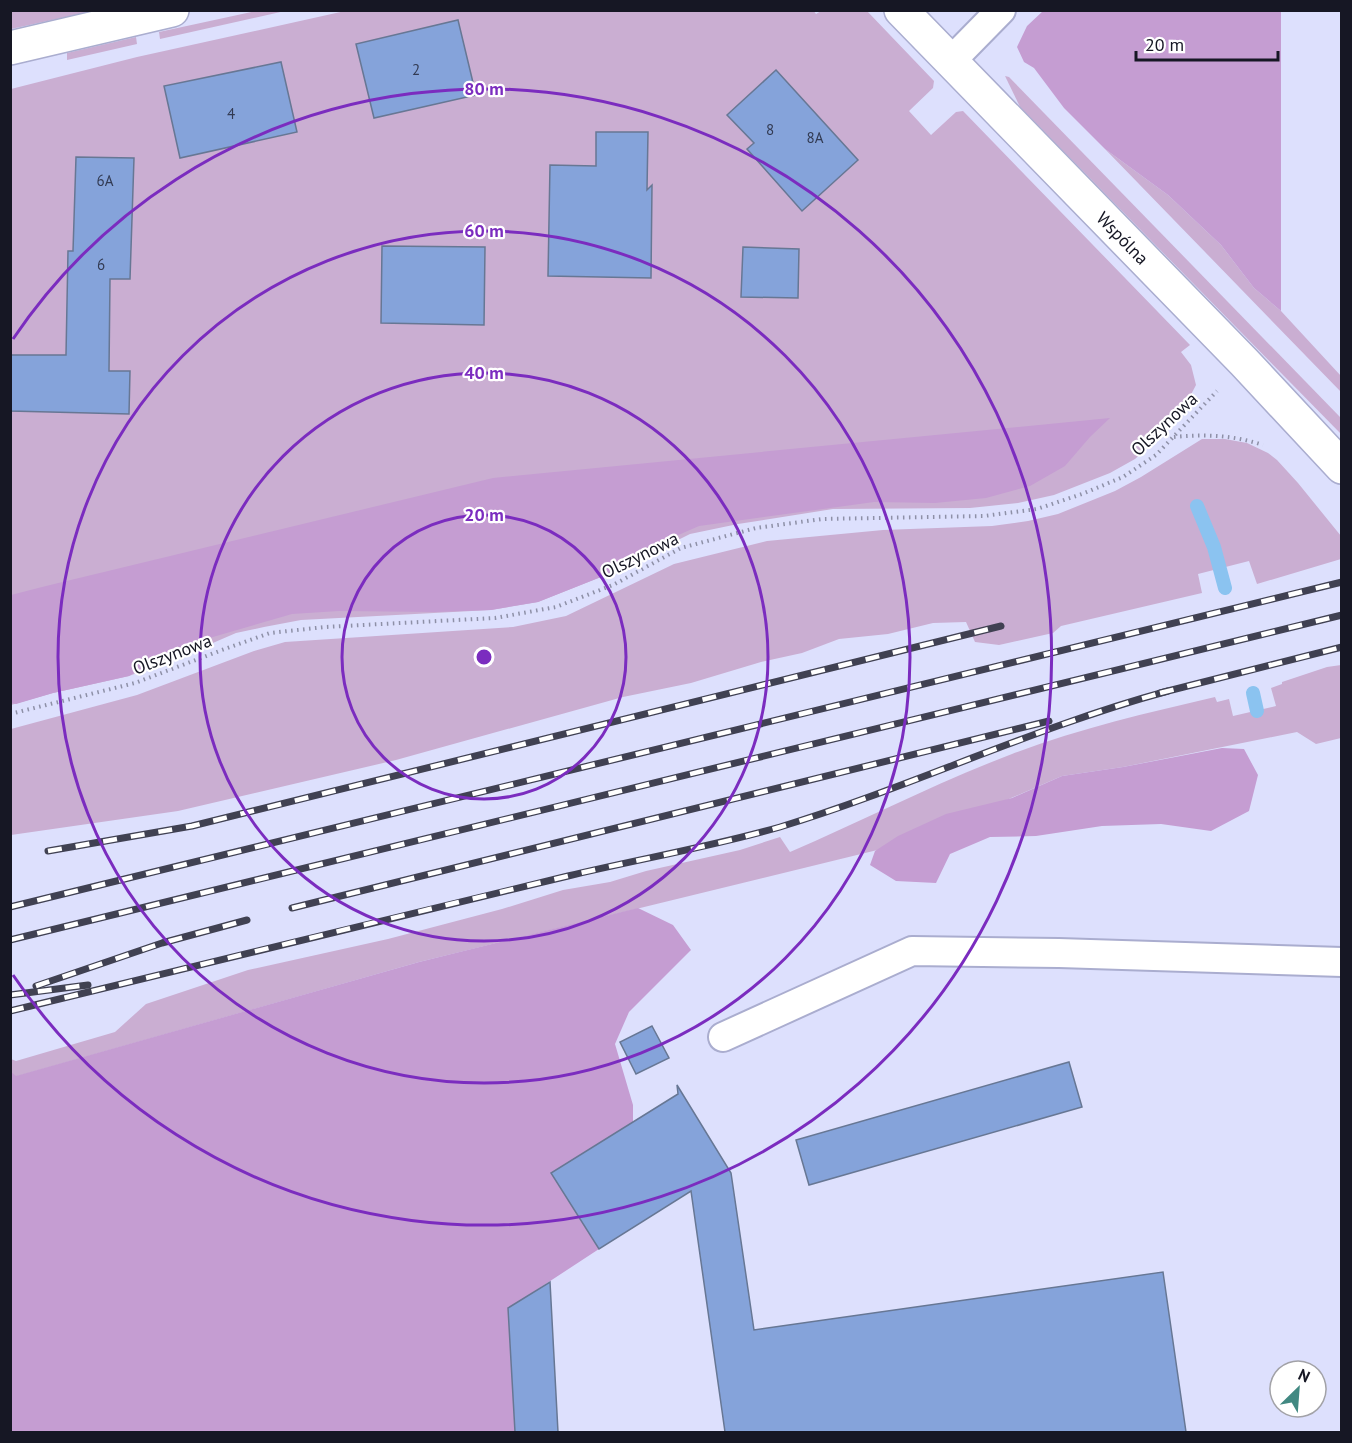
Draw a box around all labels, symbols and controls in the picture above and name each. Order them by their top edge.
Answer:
scale bar [1136,24,1278,62]
text: 20 m [1145,33,1184,56]
house number: 2 [412,60,420,79]
text: 80 m [464,77,504,100]
house number: 4 [227,104,235,123]
house number: 8 [766,120,774,139]
house number: 8A [807,128,824,147]
house number: 6A [97,171,114,190]
street label: Wspólna [1092,206,1154,269]
text: 60 m [464,219,504,242]
house number: 6 [97,255,105,274]
text: 40 m [464,361,504,384]
street label: Olszynowa [1126,387,1202,461]
text: 20 m [464,503,504,526]
street label: Olszynowa [598,527,682,583]
street label: Olszynowa [129,628,215,680]
centre of rings [474,647,494,667]
north arrow [1268,1359,1328,1419]
text: N [1295,1364,1313,1387]

